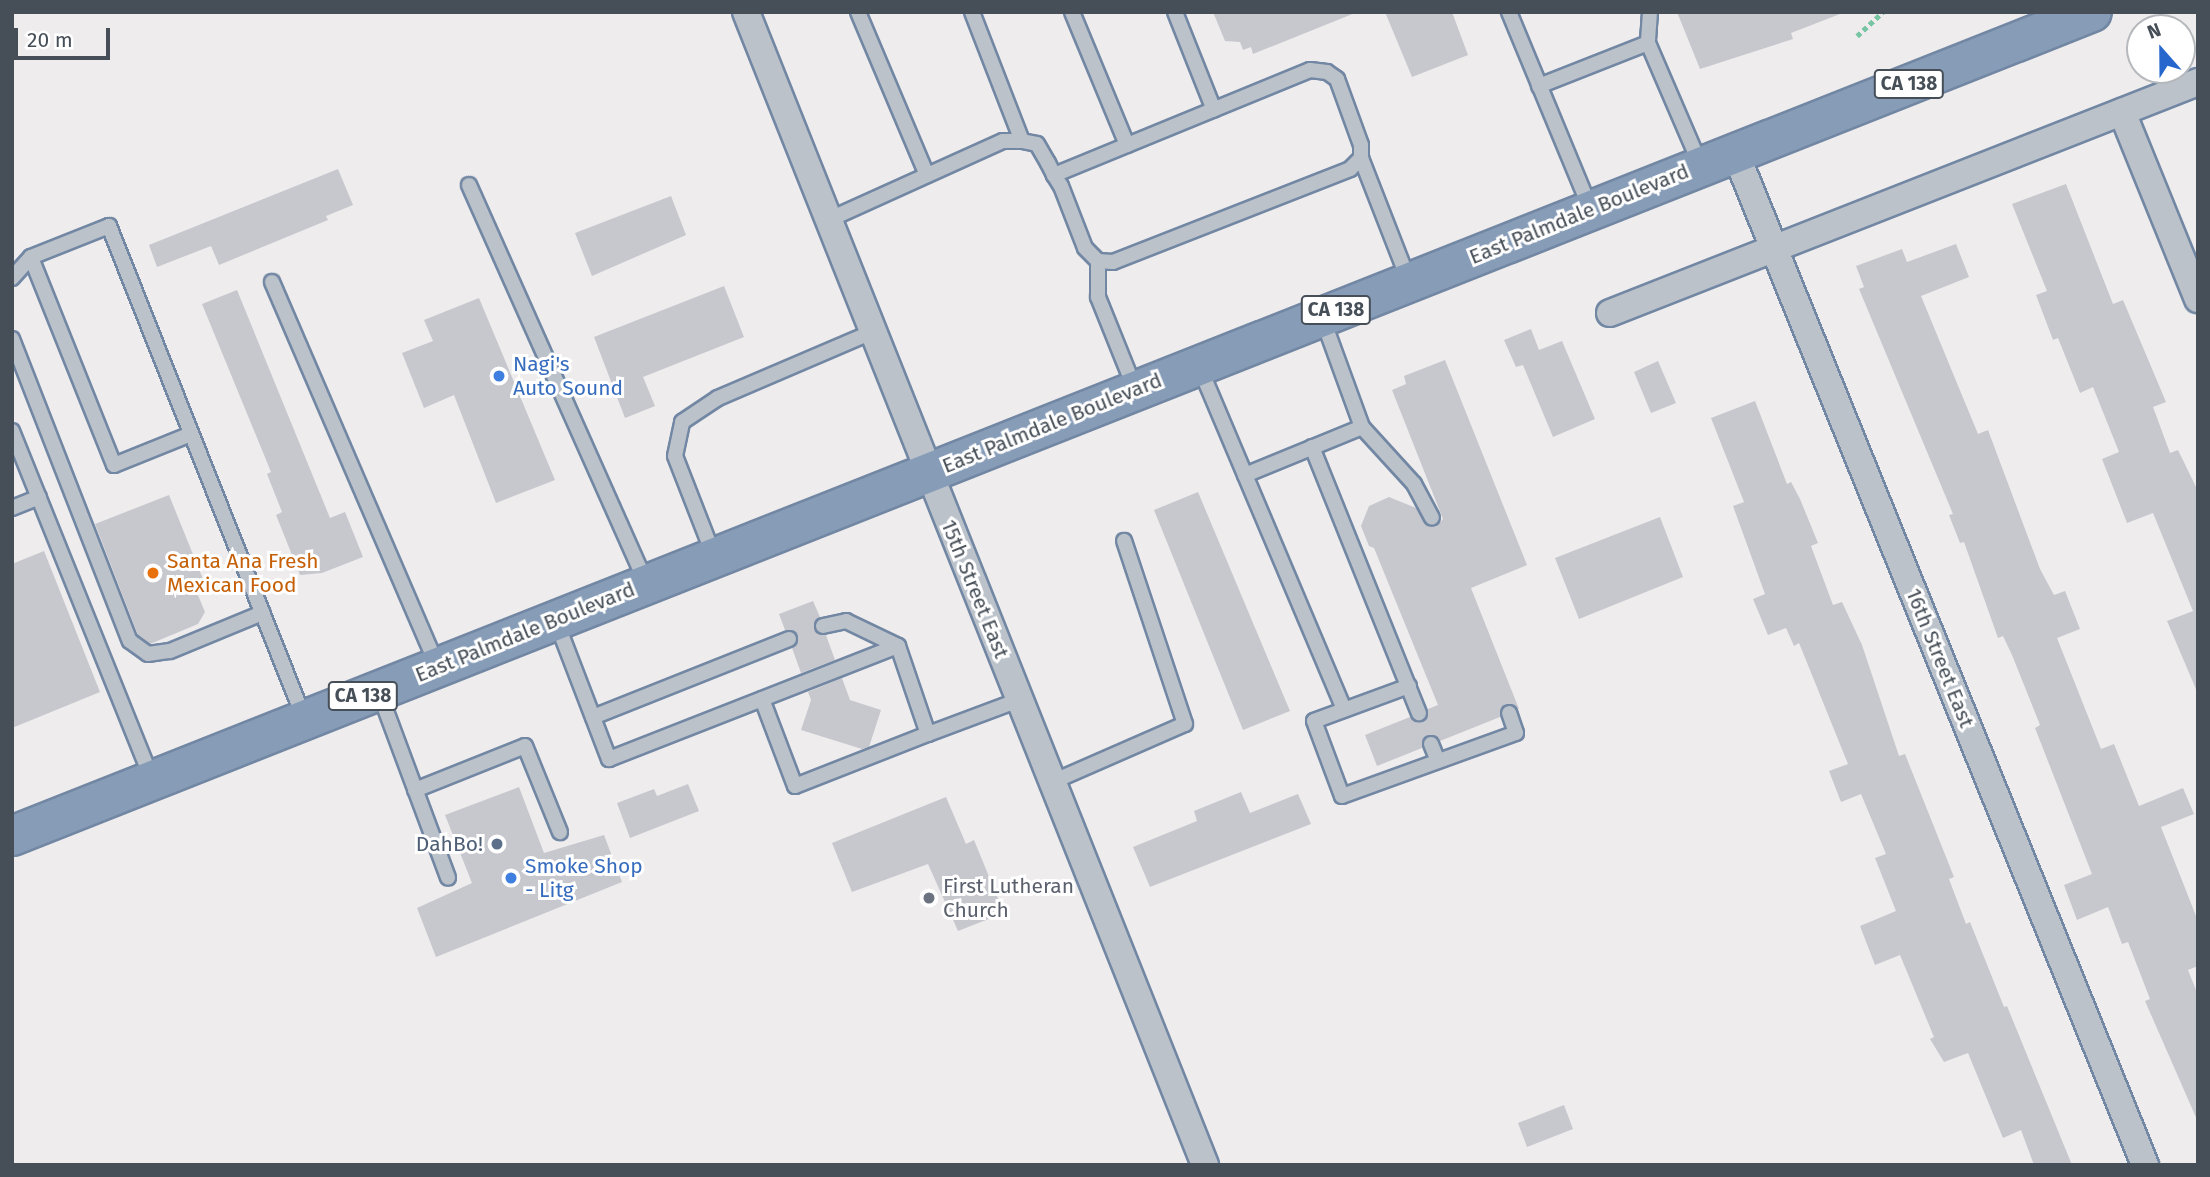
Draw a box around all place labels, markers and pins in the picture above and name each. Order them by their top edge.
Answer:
place label: Nagi's Auto Sound [513,351,623,401]
marker: Nagi's Auto Sound [491,368,507,384]
place label: Santa Ana Fresh Mexican Food [167,548,319,598]
marker: Santa Ana Fresh Mexican Food [145,565,161,581]
place label: DahBo! [416,831,483,857]
marker: DahBo! [489,836,505,852]
place label: Smoke Shop - Litg [525,853,643,903]
marker: Smoke Shop - Litg [503,870,519,886]
place label: First Lutheran Church [943,873,1074,923]
marker: First Lutheran Church [921,890,937,906]

